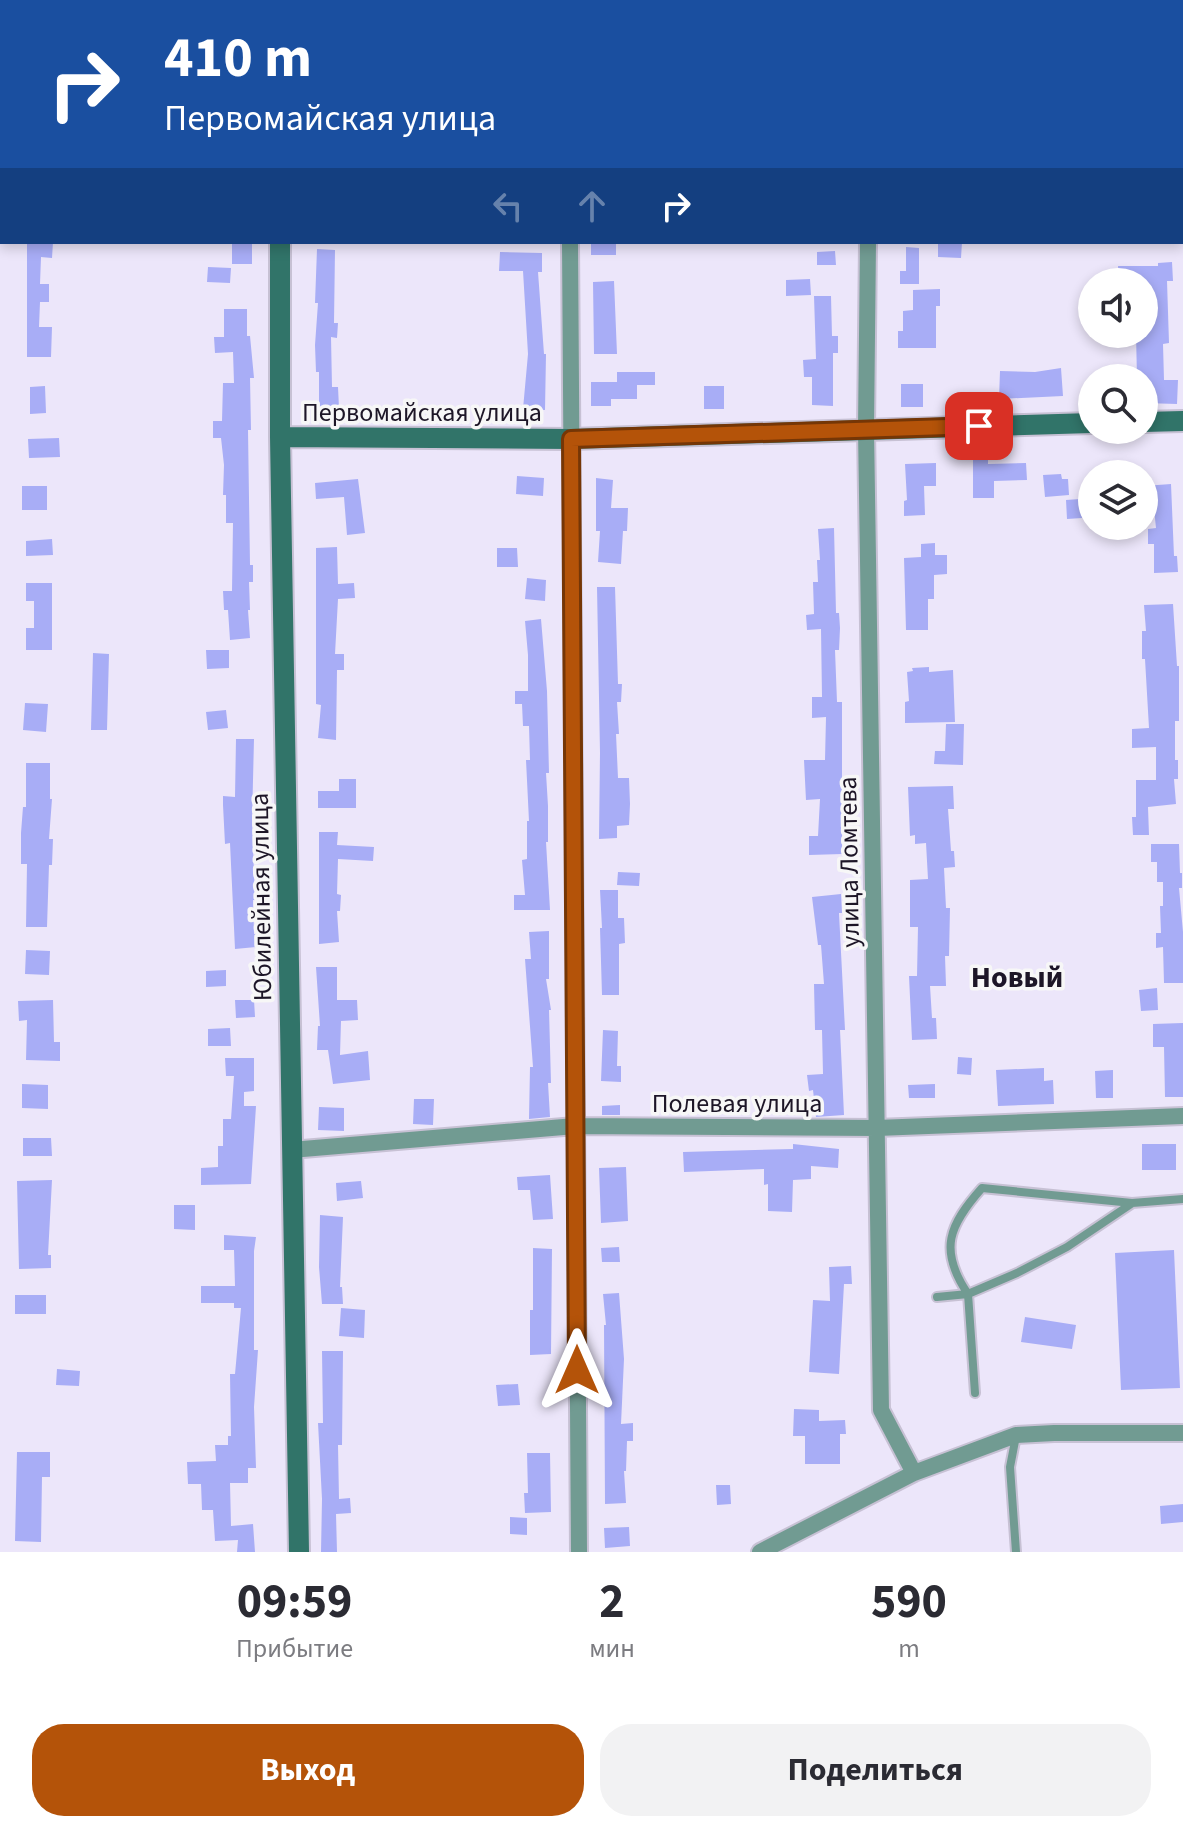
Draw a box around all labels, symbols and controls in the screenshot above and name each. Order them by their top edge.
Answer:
text: 410 m [164,19,312,98]
icon: right [32,32,136,136]
text: Первомайская улица [164,93,496,144]
icon: left [486,184,530,228]
icon: ahead [570,184,614,228]
icon: right [654,184,698,228]
map controls [1078,268,1158,540]
button: sound [1078,268,1158,348]
button: search [1078,364,1158,444]
pin [945,392,1013,460]
street label: Первомайская улица [302,394,542,431]
icon: arrive [957,404,1001,448]
button: layers [1078,460,1158,540]
street label: улица Ломтева [829,776,869,948]
street label: Юбилейная улица [241,793,281,1001]
district label: Новый [971,956,1063,999]
street label: Полевая улица [652,1085,822,1122]
position arrow [535,1328,619,1412]
text: 09:59 [237,1568,352,1636]
text: 2 [599,1568,625,1636]
text: 590 [871,1568,947,1636]
text: Прибытие [236,1630,353,1667]
text: мин [589,1630,635,1667]
text: m [898,1630,920,1667]
button: Выход [32,1724,584,1816]
button: Поделиться [600,1724,1151,1816]

